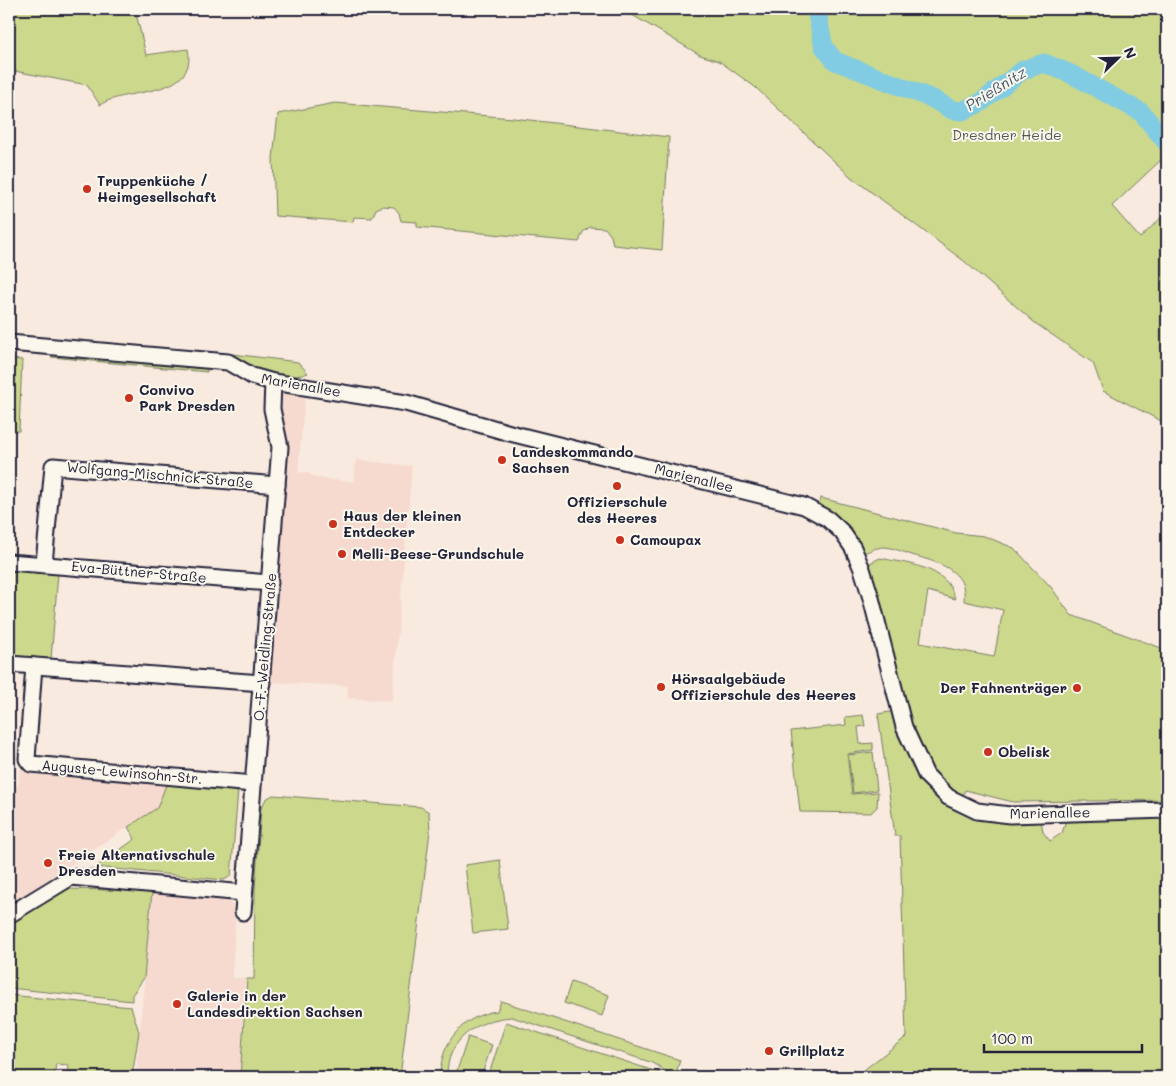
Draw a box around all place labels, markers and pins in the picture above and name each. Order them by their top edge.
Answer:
place label: Truppenküche / Heimgesellschaft [97,171,216,206]
marker: Truppenküche / Heimgesellschaft [81,183,93,195]
place label: Convivo Park Dresden [139,380,235,415]
marker: Convivo Park Dresden [123,392,135,404]
place label: Landeskommando Sachsen [512,442,634,477]
marker: Landeskommando Sachsen [496,454,508,466]
marker: Offizierschule des Heeres [611,480,623,492]
place label: Offizierschule des Heeres [567,492,667,527]
place label: Haus der kleinen Entdecker [343,506,461,541]
marker: Haus der kleinen Entdecker [327,518,339,530]
place label: Camoupax [630,530,701,549]
marker: Camoupax [614,534,626,546]
place label: Melli-Beese-Grundschule [352,544,524,563]
marker: Melli-Beese-Grundschule [336,548,348,560]
place label: Hörsaalgebäude Offizierschule des Heeres [671,669,856,704]
place label: Der Fahnenträger [940,678,1067,697]
marker: Hörsaalgebäude Offizierschule des Heeres [655,681,667,693]
marker: Der Fahnenträger [1071,682,1083,694]
place label: Obelisk [998,742,1050,761]
marker: Obelisk [982,746,994,758]
place label: Freie Alternativschule Dresden [58,845,215,880]
marker: Freie Alternativschule Dresden [42,857,54,869]
place label: Galerie in der Landesdirektion Sachsen [187,986,363,1021]
marker: Galerie in der Landesdirektion Sachsen [171,998,183,1010]
place label: Grillplatz [779,1041,845,1060]
marker: Grillplatz [763,1045,775,1057]

